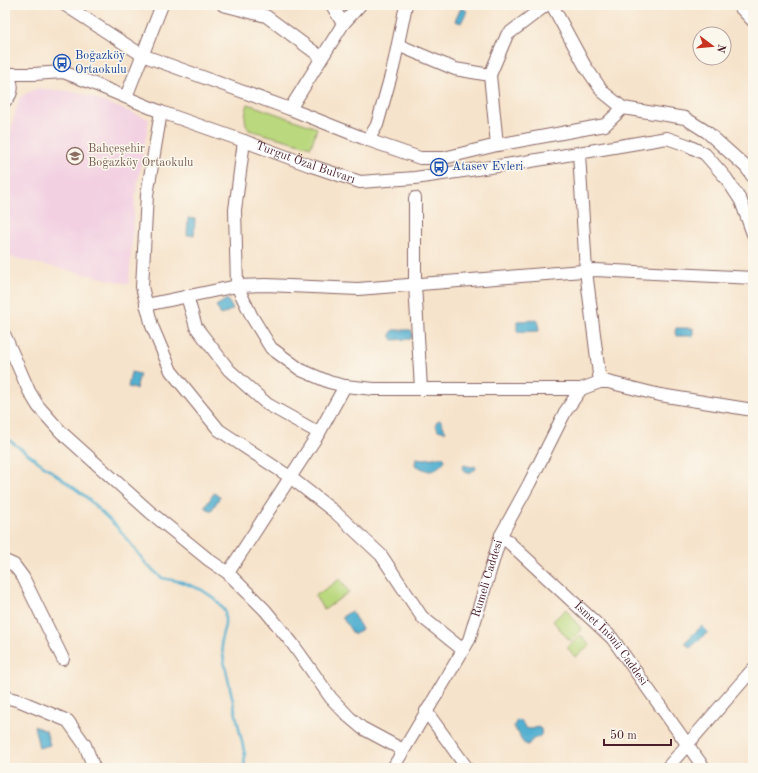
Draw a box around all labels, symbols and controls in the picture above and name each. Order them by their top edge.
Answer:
north arrow [692,26,732,66]
text: N [714,43,727,54]
place label: Boğazköy Ortaokulu [75,50,127,76]
bus stop icon: Boğazköy Ortaokulu [52,53,72,73]
street label: Turgut Özal Bulvarı [254,140,357,186]
place label: Bahçeşehir Boğazköy Ortaokulu [88,143,194,169]
school or university icon: Bahçeşehir Boğazköy Ortaokulu [65,146,85,166]
bus stop icon: Atasev Evleri [429,157,449,177]
place label: Atasev Evleri [452,161,523,173]
street label: Rumeli Caddesi [470,538,505,619]
street label: İsmet İnönü Caddesi [571,597,650,688]
scale bar [604,721,671,747]
text: 50 m [610,729,637,742]

